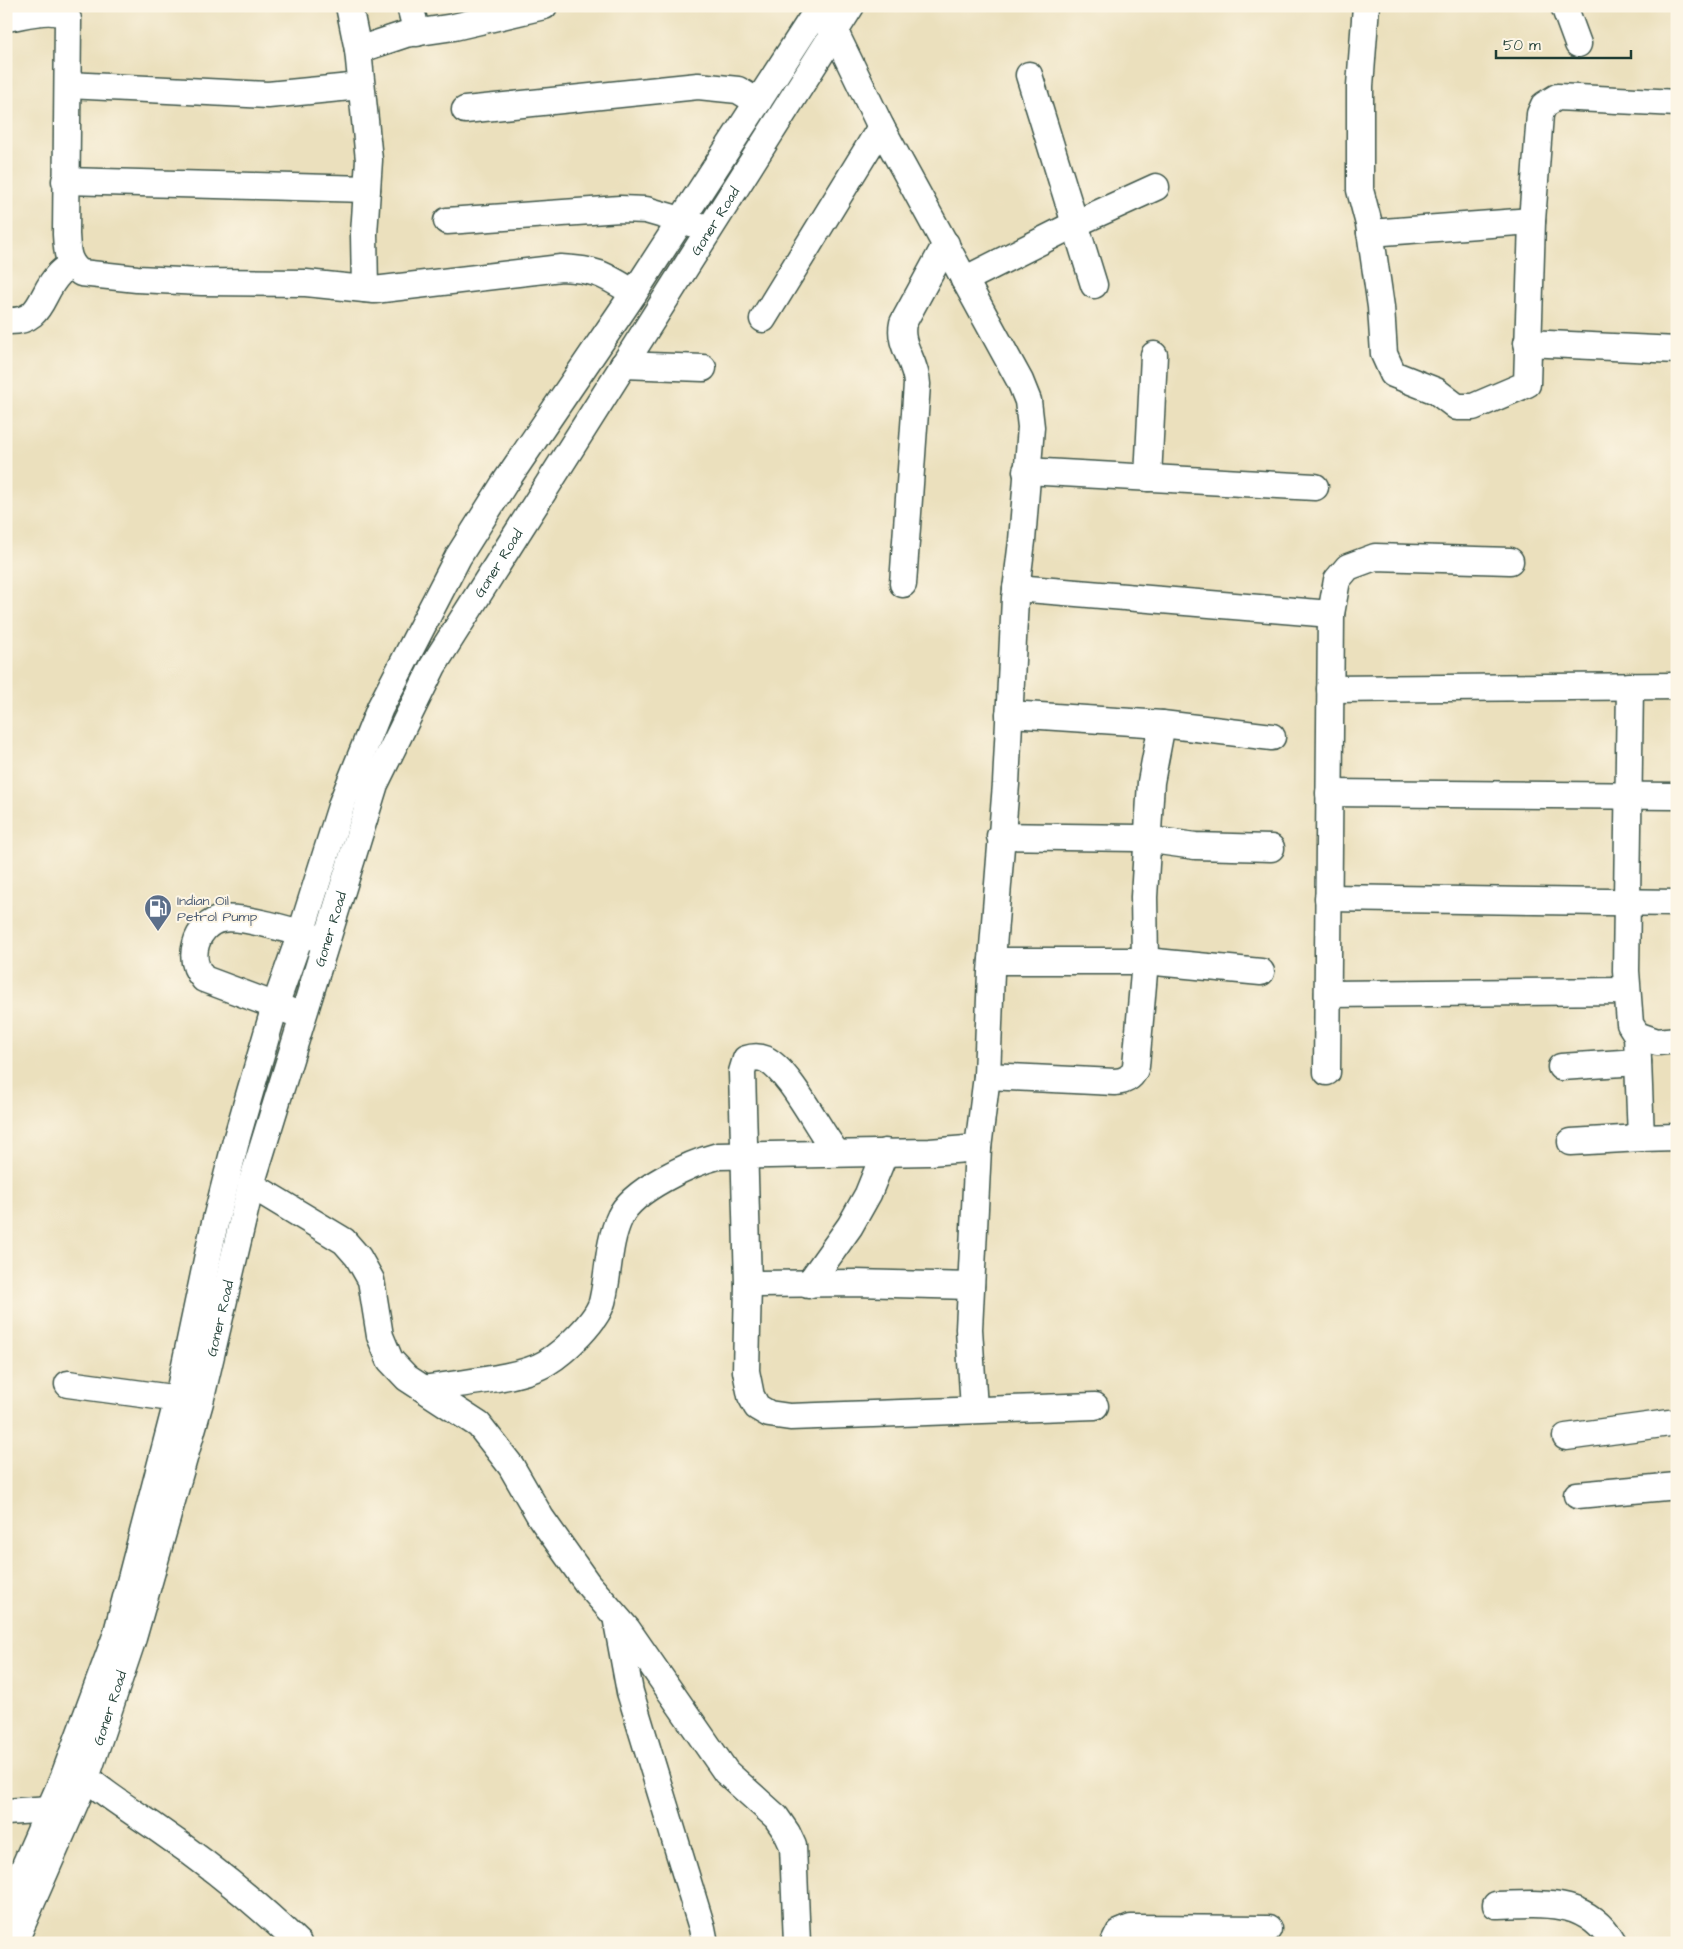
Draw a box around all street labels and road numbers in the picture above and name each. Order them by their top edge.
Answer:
street label: Goner Road [687,183,745,260]
street label: Goner Road [470,525,528,602]
street label: Goner Road [310,889,352,969]
street label: Goner Road [202,1278,239,1359]
street label: Goner Road [89,1668,132,1748]

